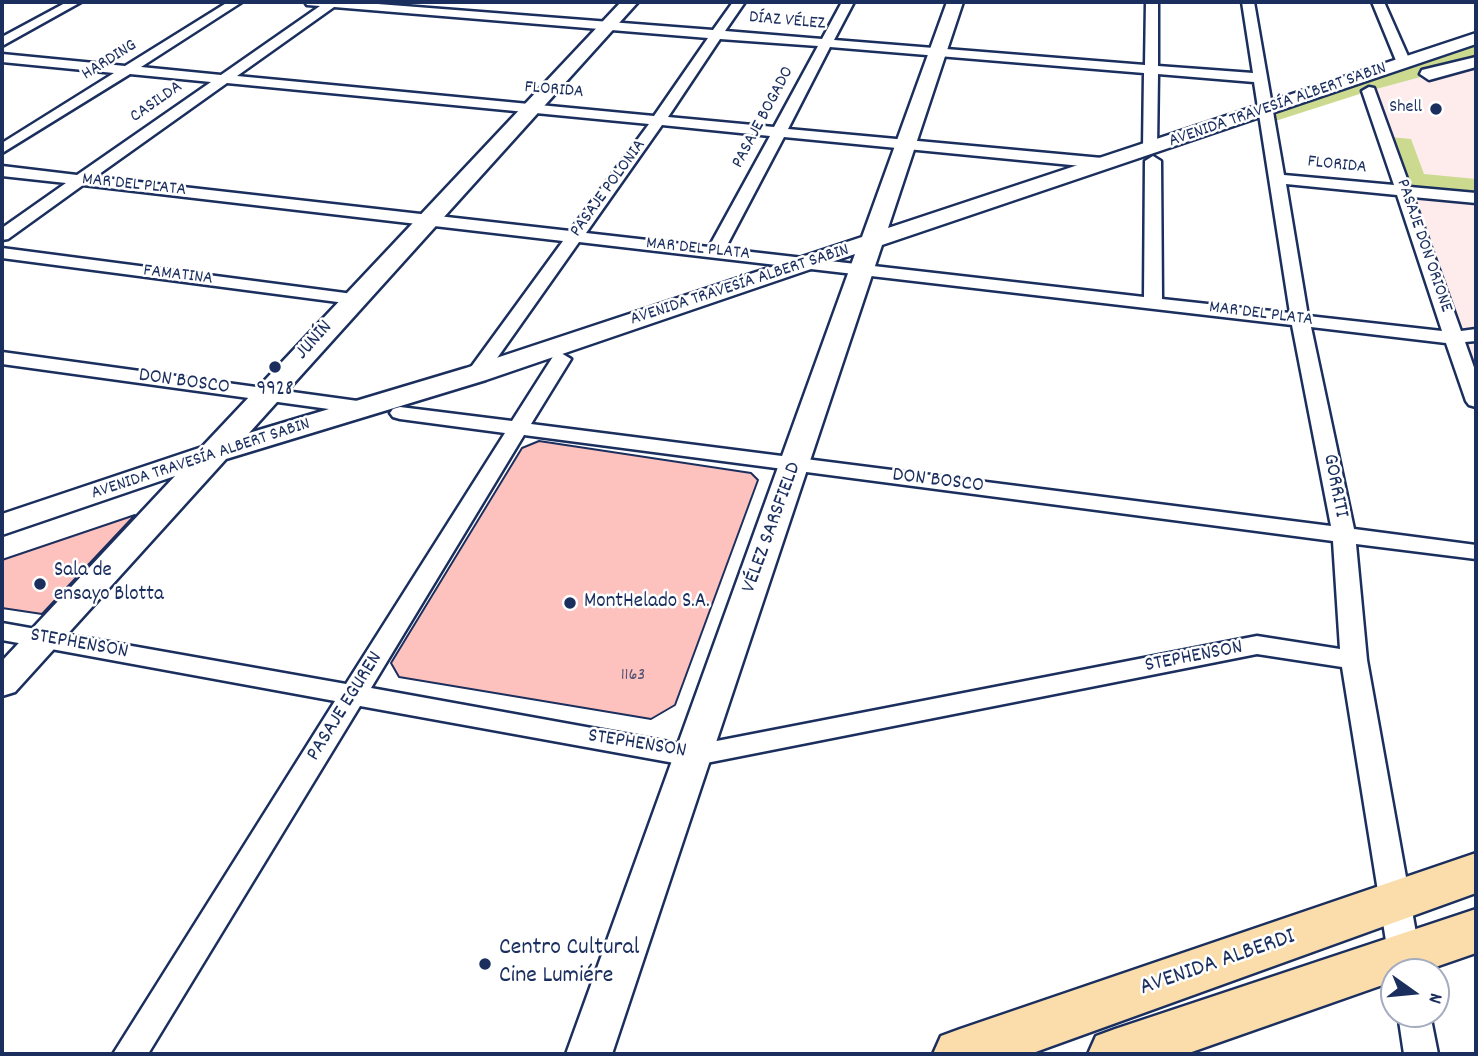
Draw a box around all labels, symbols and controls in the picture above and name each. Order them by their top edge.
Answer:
street label: DÍAZ VÉLEZ [748,8,826,36]
street label: HARDING [79,36,141,86]
street label: AVENIDA TRAVESÍA ALBERT SABIN [1166,59,1390,153]
street label: PASAJE BOGADO [728,63,800,173]
street label: CASILDA [127,77,187,129]
street label: FLORIDA [524,78,584,104]
place label: Shell [1389,98,1422,120]
marker: Shell [1428,101,1444,117]
street label: PASAJE POLONIA [566,136,652,242]
street label: FLORIDA [1306,152,1368,180]
street label: MAR DEL PLATA [81,170,187,202]
street label: PASAJE DON ORIONE [1390,177,1456,315]
street label: MAR DEL PLATA [645,234,751,266]
street label: AVENIDA TRAVESÍA ALBERT SABIN [628,240,852,332]
street label: FAMATINA [142,261,214,291]
street label: MAR DEL PLATA [1208,298,1314,332]
street label: JUNÍN [291,316,339,366]
marker: 9928 [267,359,283,375]
street label: DON BOSCO [137,364,231,402]
place label: 9928 [257,378,293,404]
street label: AVENIDA TRAVESÍA ALBERT SABIN [89,414,313,506]
street label: GORRITI [1315,452,1353,520]
street label: VÉLEZ SARSFIELD [738,459,808,597]
street label: DON BOSCO [891,464,985,500]
place label: Sala de ensayo Blotta [54,559,164,609]
marker: Sala de ensayo Blotta [32,576,48,592]
place label: MontHelado S.A. [584,590,710,616]
marker: MontHelado S.A. [562,595,578,611]
street label: STEPHENSON [28,624,130,666]
street label: STEPHENSON [1143,636,1245,680]
street label: PASAJE EGUREN [302,648,390,766]
house number: 1163 [621,666,645,688]
street label: STEPHENSON [586,725,688,765]
street label: AVENIDA ALBERDI [1136,924,1300,1004]
place label: Centro Cultural Cine Lumiére [499,936,639,992]
marker: Centro Cultural Cine Lumiére [477,956,493,972]
north arrow [1380,958,1450,1028]
text: N [1420,990,1448,1006]

